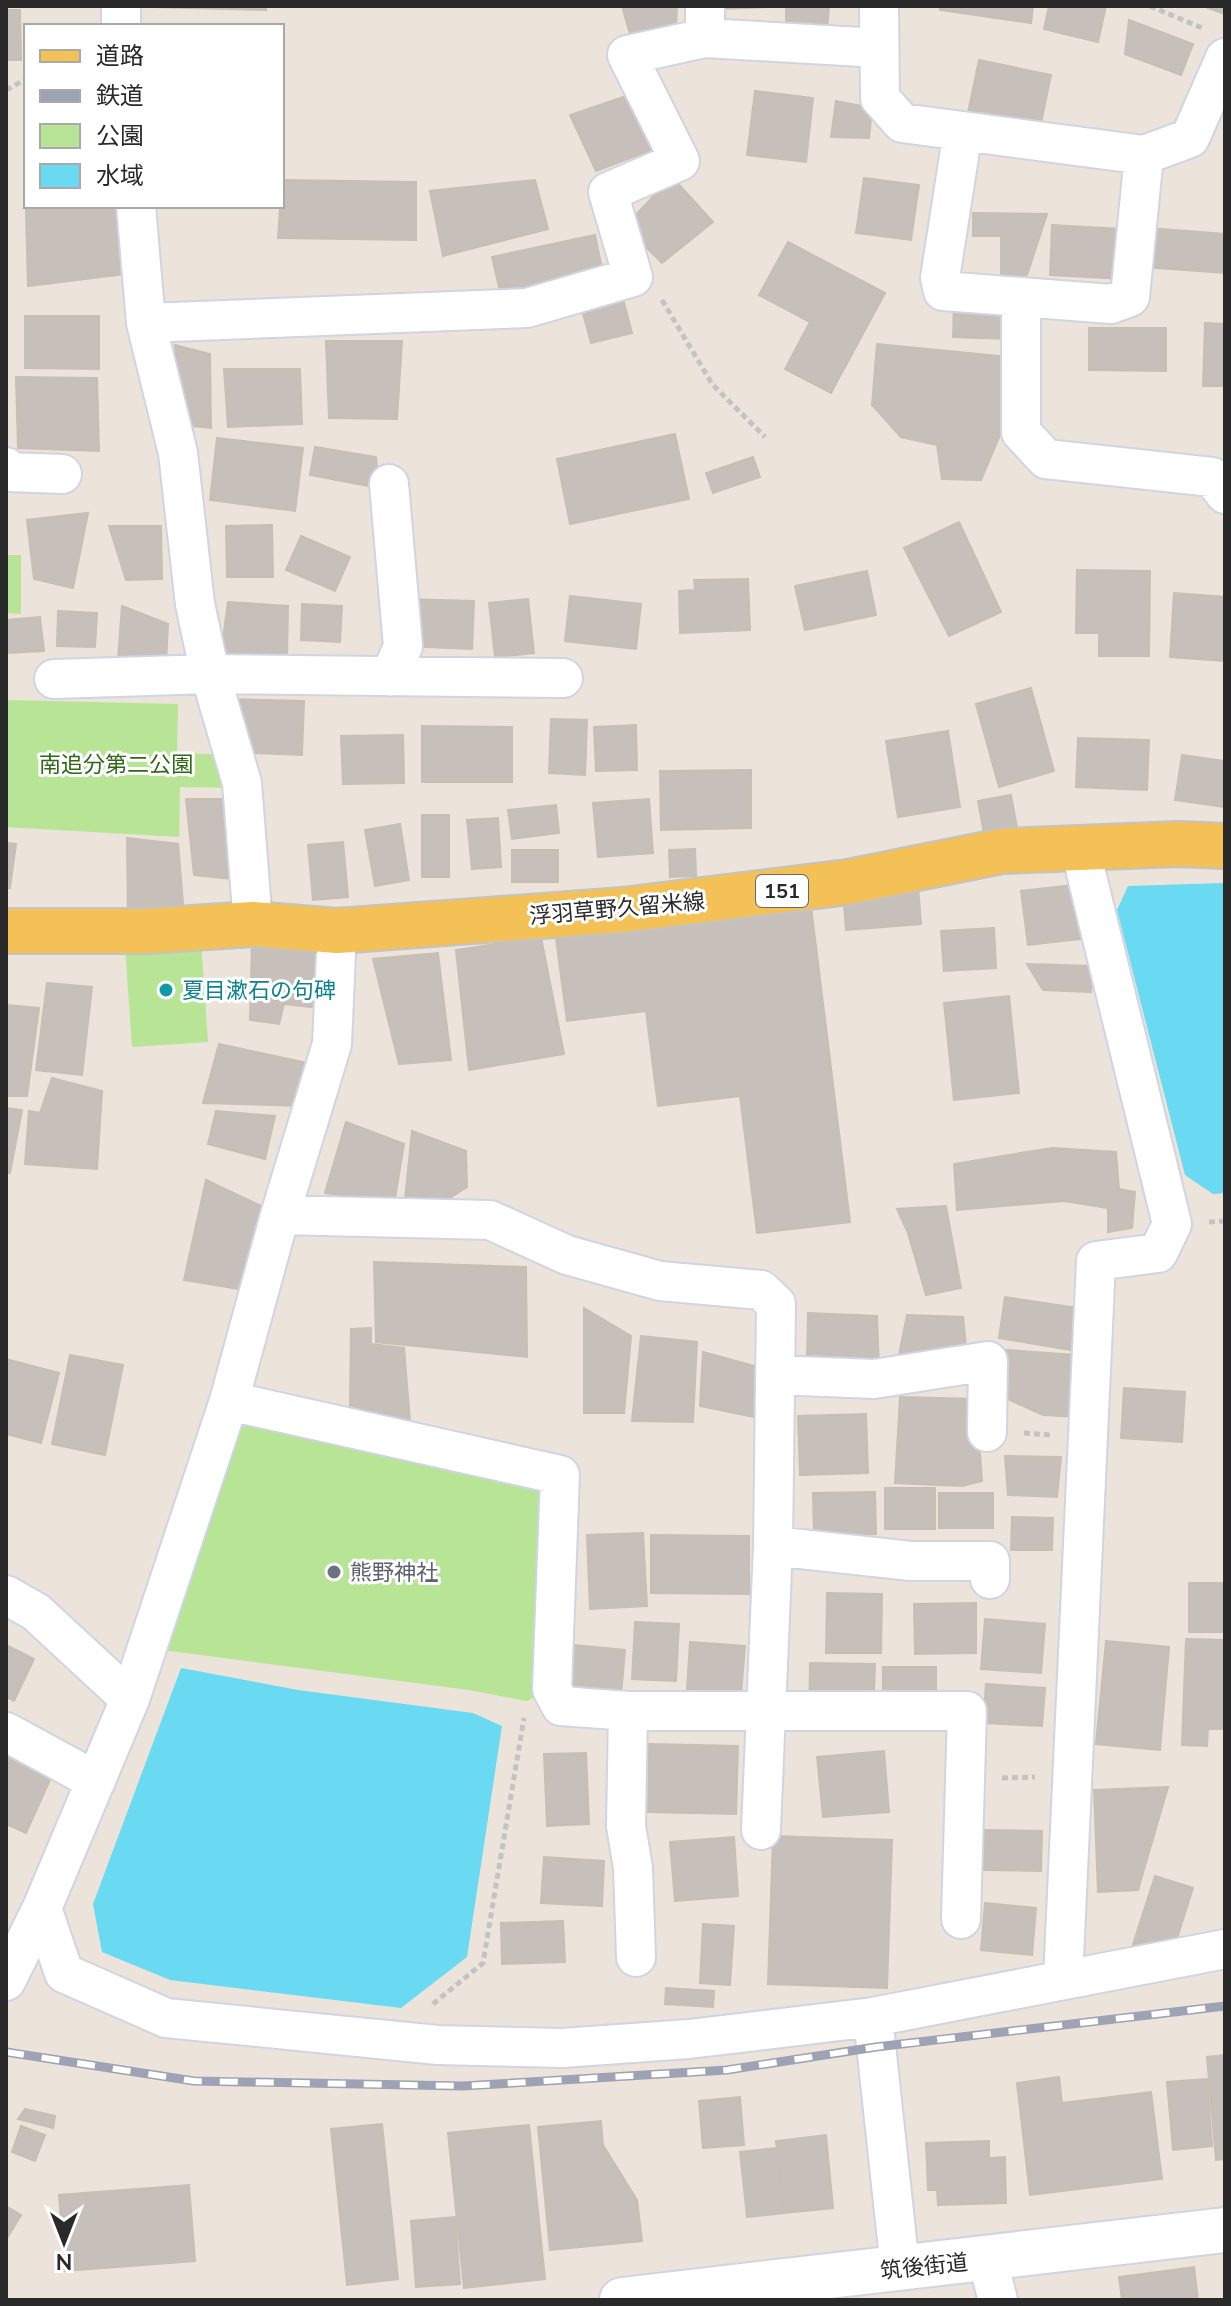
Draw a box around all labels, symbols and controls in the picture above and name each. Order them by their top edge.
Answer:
legend [24,24,284,208]
text: 道路 [96,40,144,72]
text: 鉄道 [96,80,144,112]
text: 公園 [96,120,144,152]
text: 水域 [96,160,144,192]
park label: 南追分第二公園 [39,750,193,780]
road number: 151 [756,875,808,907]
street label: 浮羽草野久留米線 [528,886,706,932]
place label: 夏目漱石の句碑 [182,976,336,1006]
marker: 夏目漱石の句碑 [157,981,175,999]
place label: 熊野神社 [350,1558,438,1588]
marker: 熊野神社 [325,1563,343,1581]
north arrow [24,2202,104,2282]
text: N [56,2246,72,2276]
street label: 筑後街道 [879,2247,969,2287]

